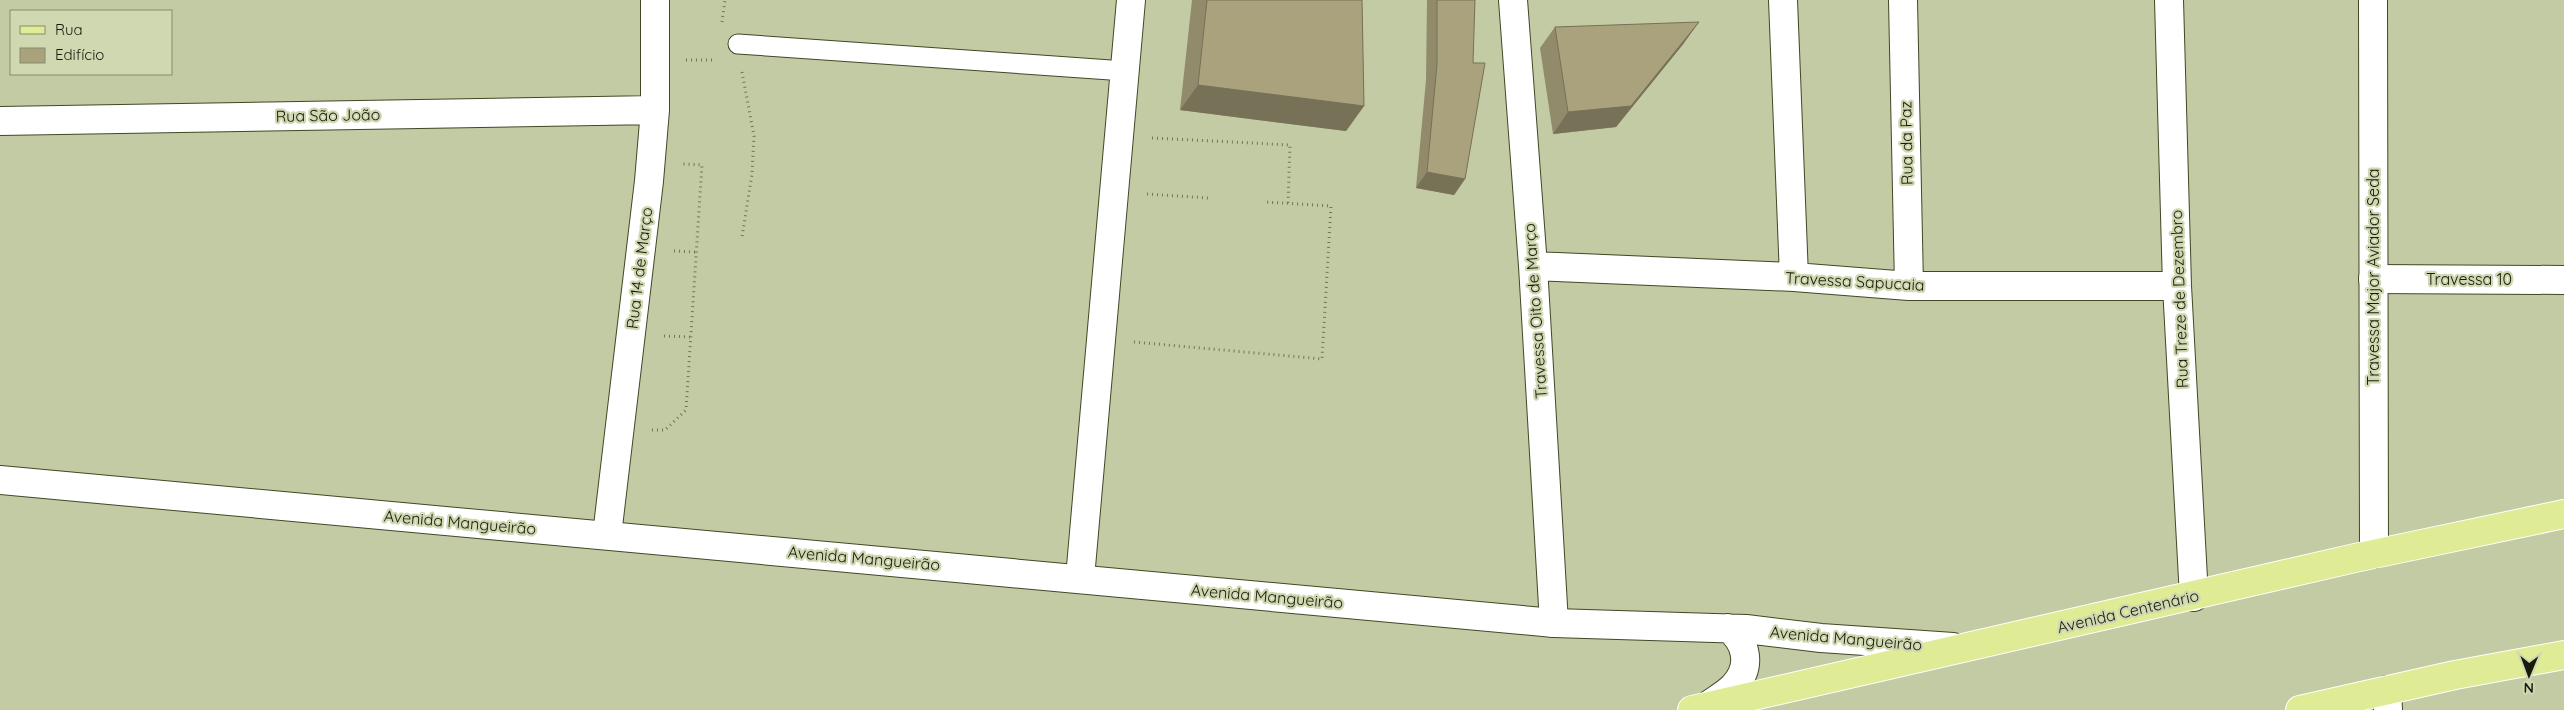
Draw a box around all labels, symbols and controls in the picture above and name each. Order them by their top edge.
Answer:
legend [10,10,172,75]
text: Rua [55,20,83,39]
text: Edifício [55,45,104,64]
street label: Rua da Paz [1895,101,1917,185]
street label: Rua São João [276,104,380,126]
street label: Travessa Major Aviador Seda [2363,168,2383,386]
street label: Rua 14 de Março [622,206,656,330]
street label: Rua Treze de Dezembro [2166,210,2192,388]
street label: Travessa Oito de Março [1519,223,1551,399]
street label: Travessa Sapucaia [1785,267,1925,295]
street label: Travessa 10 [2426,269,2512,289]
street label: Avenida Mangueirão [383,505,537,539]
street label: Avenida Mangueirão [787,541,941,575]
street label: Avenida Mangueirão [1190,579,1344,613]
street label: Avenida Centenário [2055,585,2201,637]
street label: Avenida Mangueirão [1769,621,1923,655]
north arrow [2504,650,2554,700]
text: N [2523,679,2534,697]

